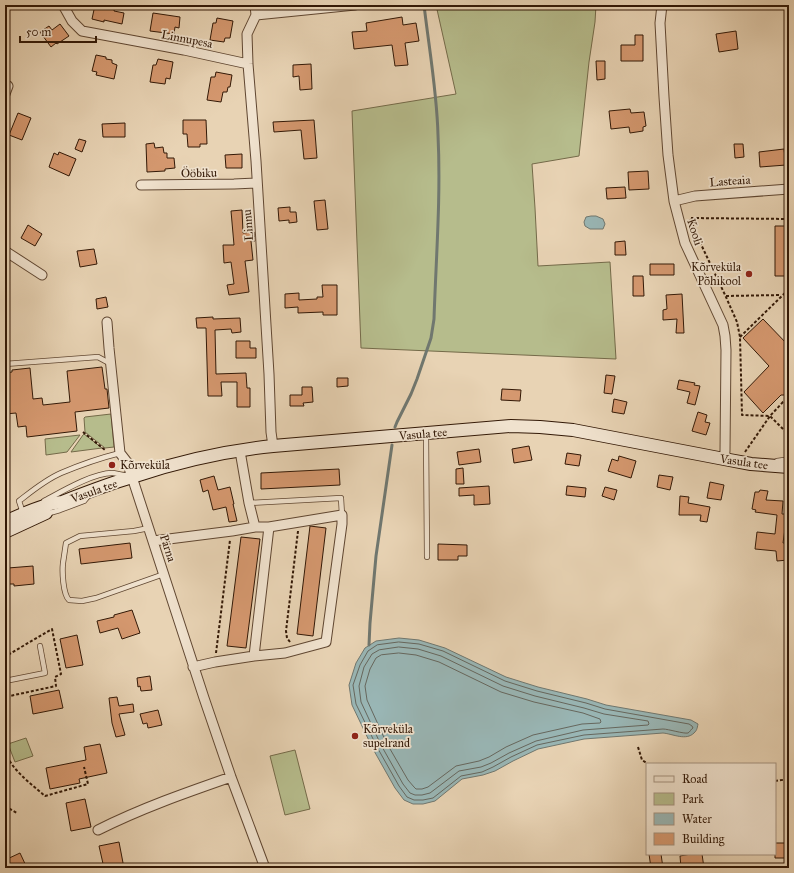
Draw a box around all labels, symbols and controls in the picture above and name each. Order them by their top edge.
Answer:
scale bar [20,18,96,44]
text: 50 m [26,25,51,39]
street label: Linnupesa [160,27,215,51]
street label: Ööbiku [181,165,218,180]
street label: Lasteaia [709,173,752,189]
street label: Linnu [240,208,256,241]
street label: Kooli [684,217,706,248]
place label: Kõrveküla Põhikool [691,260,742,288]
marker: Kõrveküla Põhikool [744,269,754,279]
street label: Vasula tee [397,425,448,443]
street label: Vasula tee [718,452,769,472]
place label: Kõrveküla [120,458,171,472]
marker: Kõrveküla [107,460,117,470]
street label: Vasula tee [68,476,119,506]
street label: Pärna [157,533,179,564]
place label: Kõrveküla supelrand [363,722,414,750]
marker: Kõrveküla supelrand [350,731,360,741]
legend [646,763,776,855]
text: Road [682,772,708,786]
text: Park [682,792,704,806]
text: Water [682,812,712,826]
text: Building [682,832,725,847]

